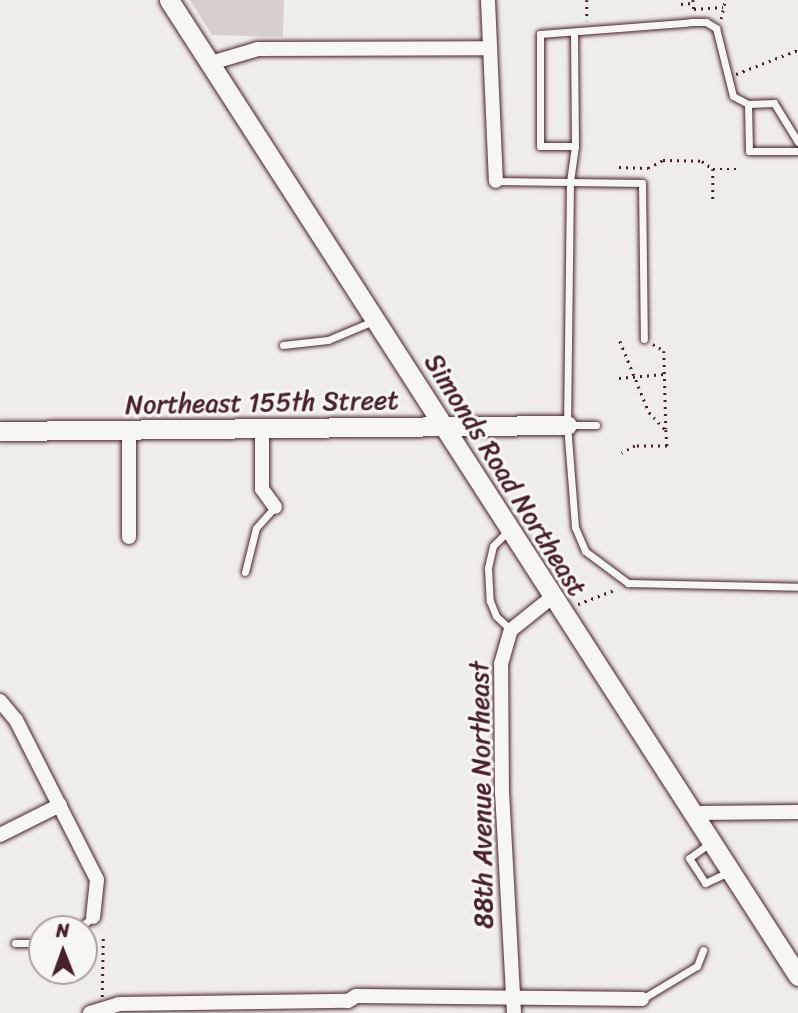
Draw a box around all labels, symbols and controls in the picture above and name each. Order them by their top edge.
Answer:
street label: Simonds Road Northeast [417,347,593,603]
street label: Northeast 155th Street [125,385,399,421]
street label: 88th Avenue Northeast [464,660,500,930]
text: N [56,914,70,947]
north arrow [28,915,98,985]

